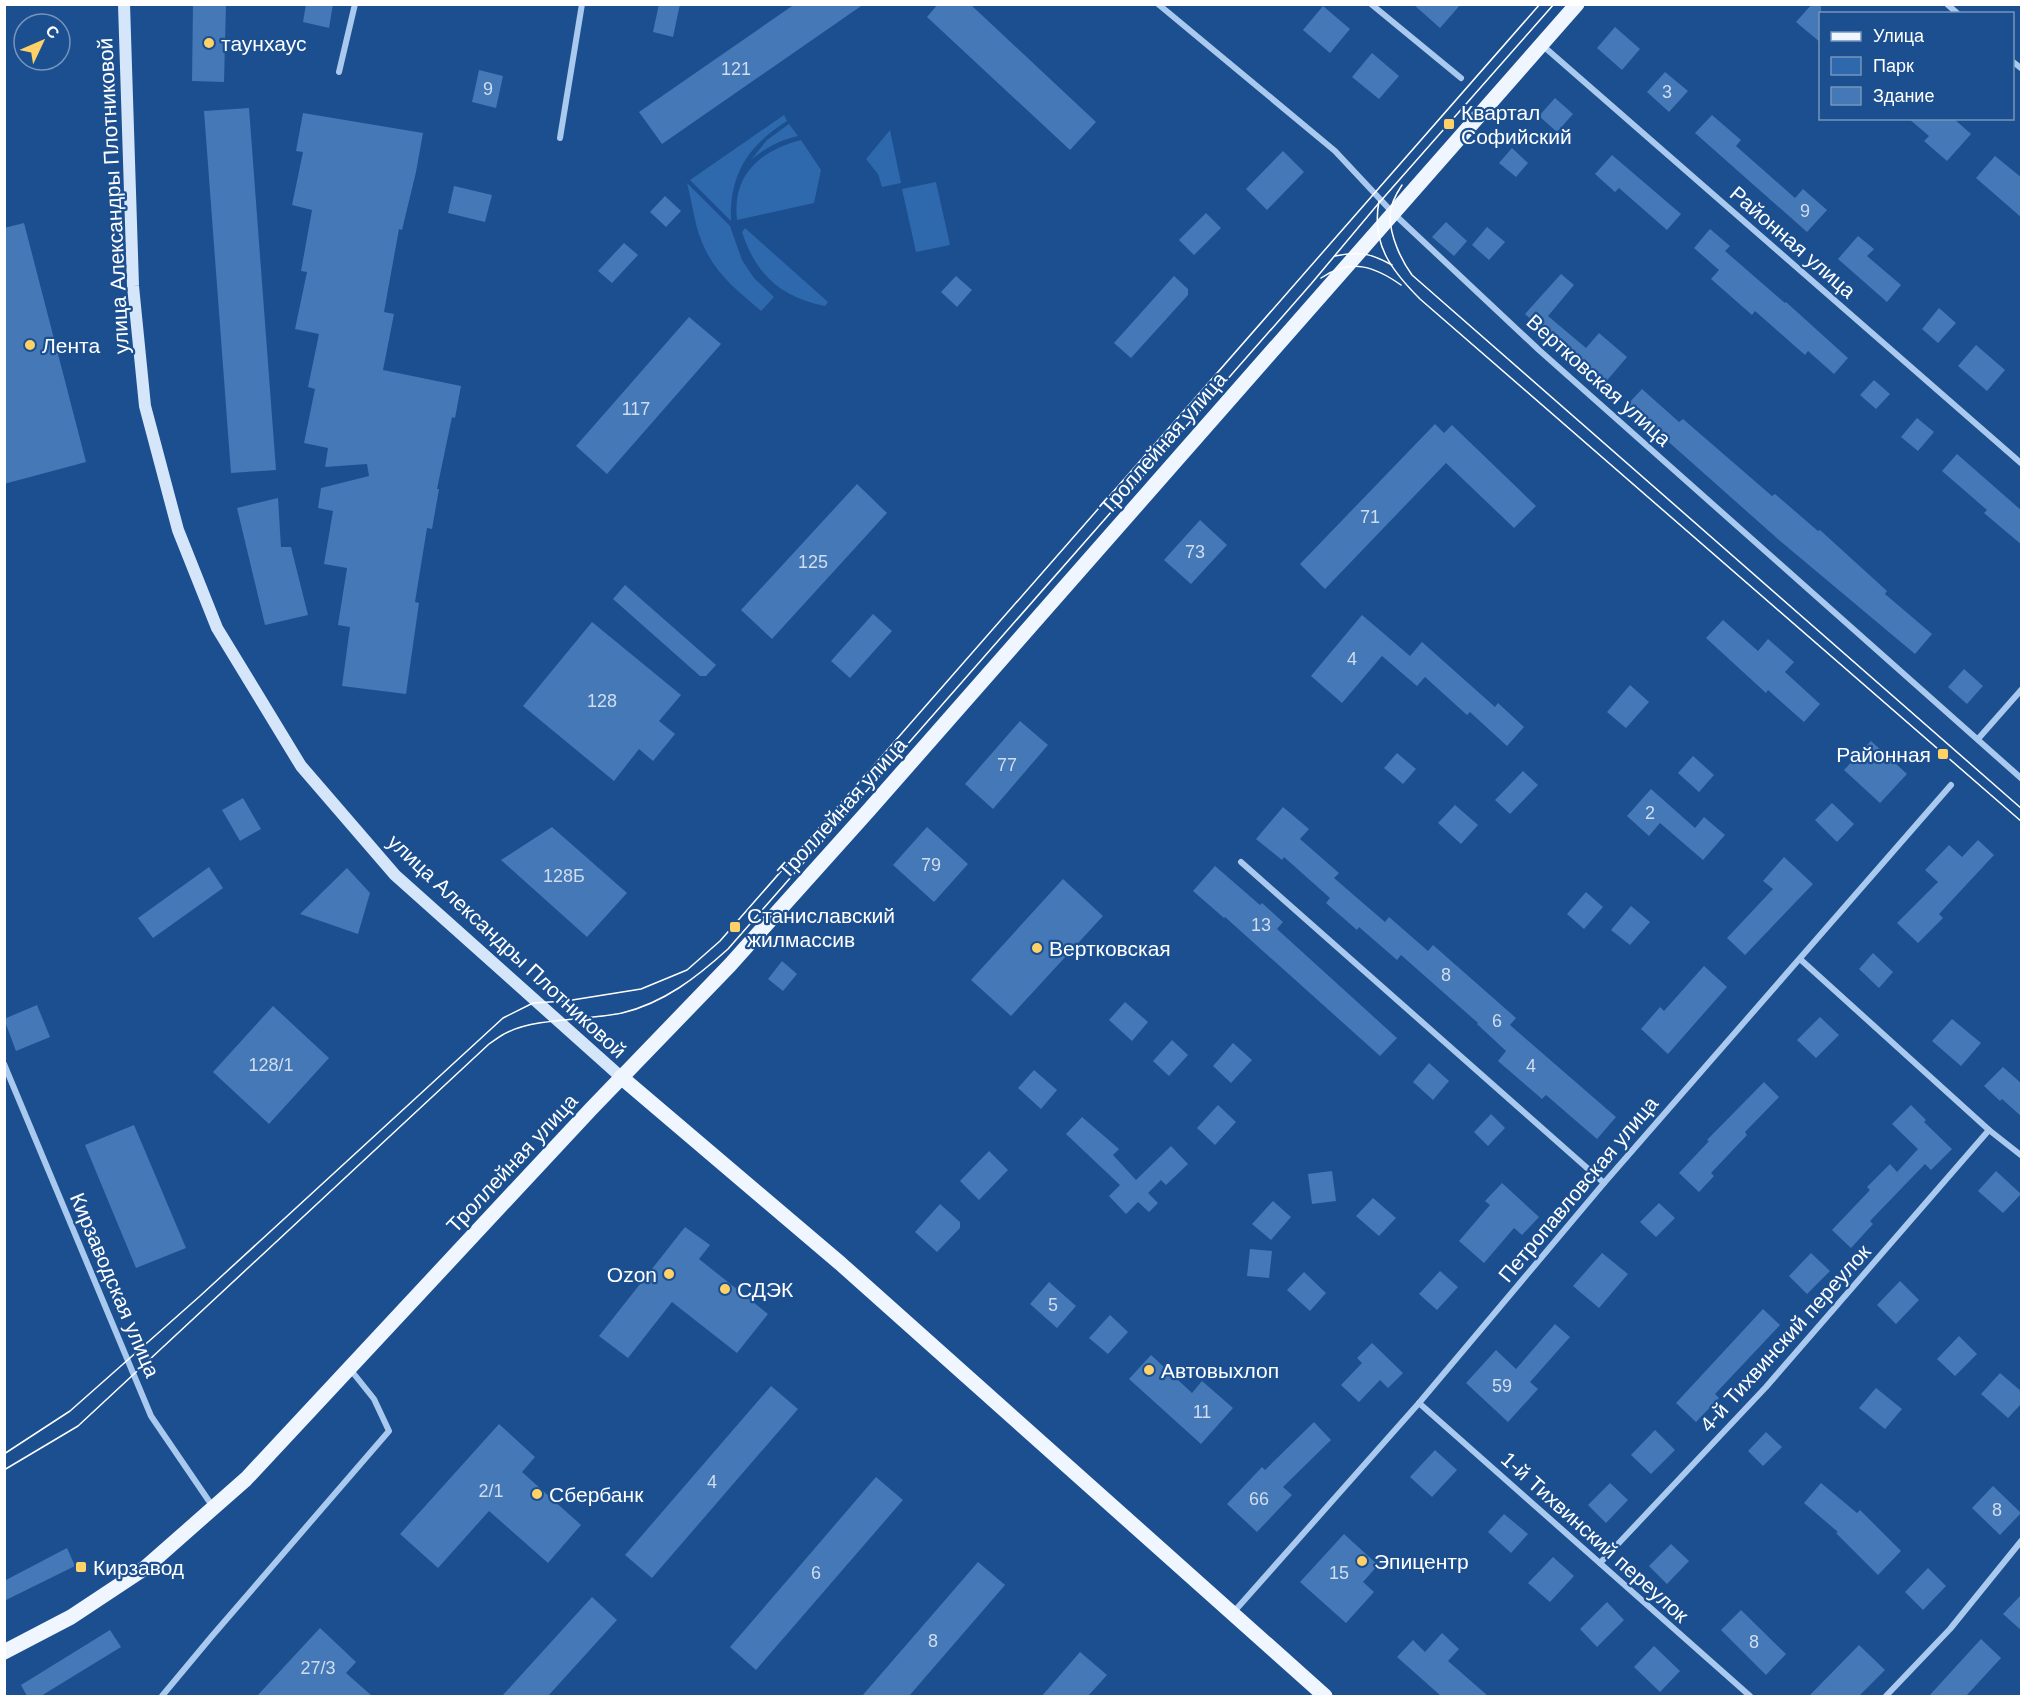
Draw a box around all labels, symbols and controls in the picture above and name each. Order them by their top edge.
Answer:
north arrow [12,12,72,72]
legend [1819,12,2014,120]
text: С [42,22,63,42]
text: Улица [1873,26,1925,46]
place label: таунхаус [221,32,306,55]
marker: таунхаус [202,36,216,50]
street label: улица Александры Плотниковой [93,37,133,355]
text: Парк [1873,56,1914,76]
house number: 121 [721,59,751,79]
house number: 9 [483,79,493,99]
house number: 3 [1662,82,1672,102]
text: Здание [1873,86,1934,106]
place label: Квартал Софийский [1461,101,1572,148]
marker: Квартал Софийский [1442,117,1456,131]
street label: Районная улица [1726,181,1860,303]
house number: 9 [1800,201,1810,221]
street label: Вертковская улица [1522,309,1676,451]
place label: Лента [42,334,100,357]
marker: Лента [23,338,37,352]
street label: Троллейная улица [1095,367,1231,519]
house number: 117 [622,399,650,419]
house number: 71 [1360,507,1380,527]
house number: 73 [1185,542,1205,562]
house number: 125 [798,552,828,572]
house number: 4 [1347,649,1357,669]
house number: 128 [587,691,617,711]
street label: Троллейная улица [773,733,911,883]
place label: Районная [1836,743,1931,766]
marker: Районная [1936,747,1950,761]
house number: 77 [997,755,1017,775]
house number: 2 [1645,803,1655,823]
street label: улица Александры Плотниковой [383,830,631,1062]
house number: 79 [921,855,941,875]
house number: 128Б [543,866,585,886]
place label: Станиславский жилмассив [747,904,895,951]
house number: 13 [1251,915,1271,935]
marker: Станиславский жилмассив [728,920,742,934]
place label: Вертковская [1049,937,1171,960]
marker: Вертковская [1030,941,1044,955]
house number: 8 [1441,965,1451,985]
house number: 6 [1492,1011,1502,1031]
house number: 128/1 [248,1055,294,1075]
house number: 4 [1526,1056,1536,1076]
street label: Троллейная улица [442,1089,582,1237]
street label: Петропавловская улица [1494,1091,1662,1286]
street label: Кирзаводская улица [66,1189,164,1381]
street label: 4-й Тихвинский переулок [1695,1239,1876,1436]
place label: Ozon [607,1263,657,1286]
marker: Ozon [662,1267,676,1281]
place label: СДЭК [737,1278,794,1301]
marker: СДЭК [718,1282,732,1296]
house number: 5 [1048,1295,1058,1315]
place label: Автовыхлоп [1161,1359,1279,1382]
marker: Автовыхлоп [1142,1363,1156,1377]
house number: 59 [1492,1376,1512,1396]
house number: 11 [1193,1402,1211,1422]
street label: 1-й Тихвинский переулок [1497,1447,1694,1628]
house number: 4 [707,1472,717,1492]
house number: 2/1 [478,1481,504,1501]
place label: Сбербанк [549,1483,644,1506]
marker: Сбербанк [530,1487,544,1501]
house number: 66 [1249,1489,1269,1509]
house number: 8 [1992,1500,2002,1520]
place label: Эпицентр [1374,1550,1469,1573]
marker: Эпицентр [1355,1554,1369,1568]
place label: Кирзавод [93,1556,184,1579]
marker: Кирзавод [74,1560,88,1574]
house number: 6 [811,1563,821,1583]
house number: 15 [1329,1563,1349,1583]
house number: 8 [928,1631,938,1651]
house number: 8 [1749,1632,1759,1652]
house number: 27/3 [300,1658,336,1678]

